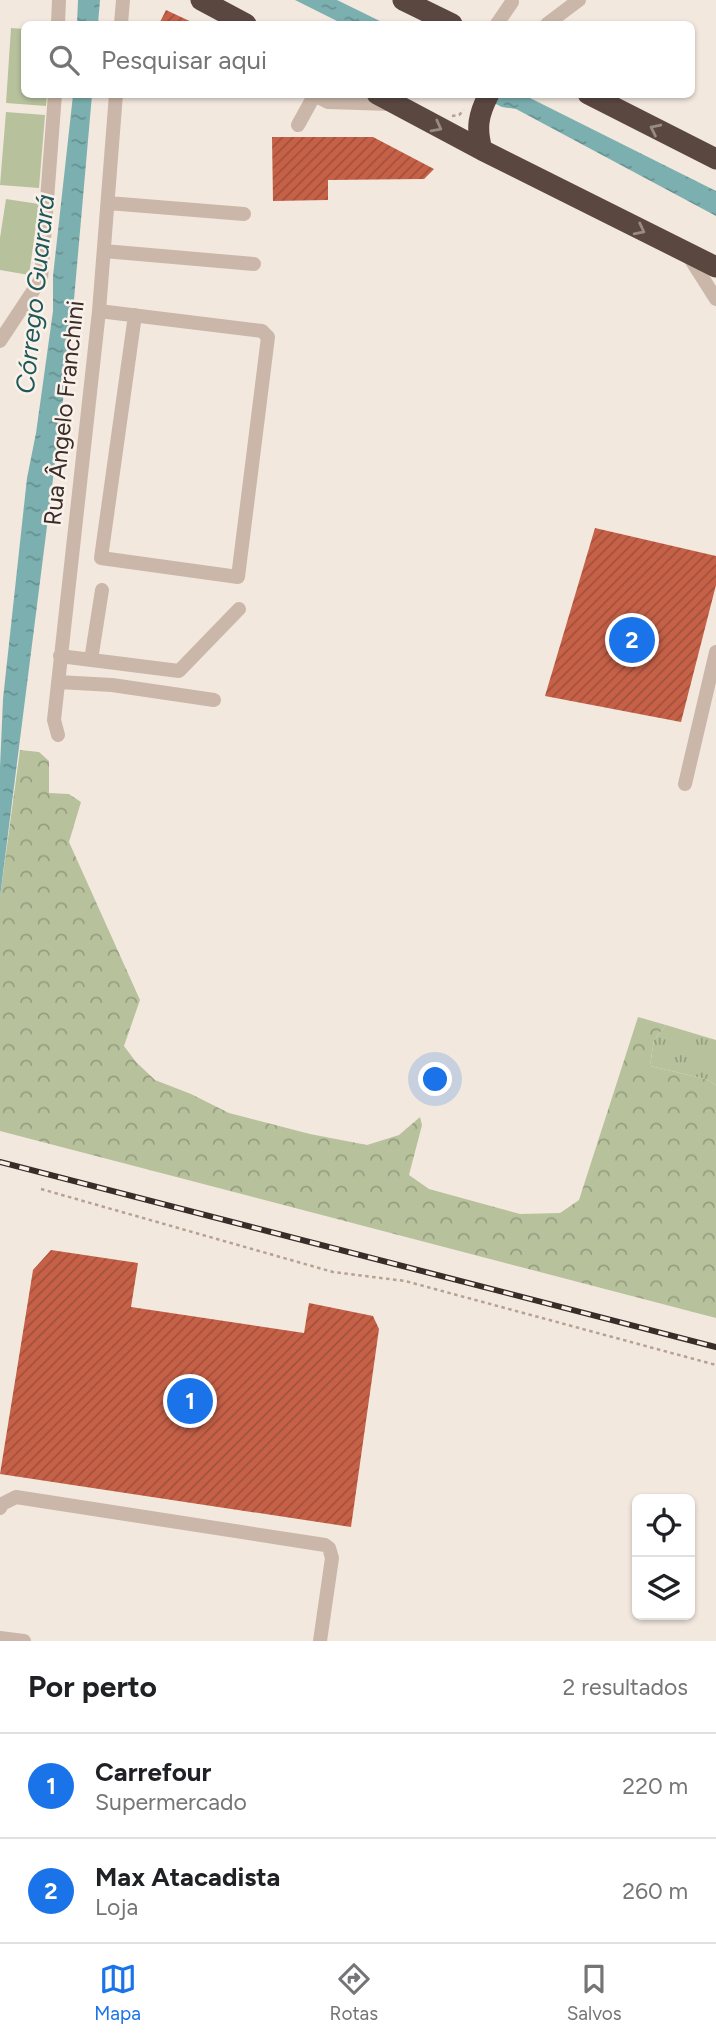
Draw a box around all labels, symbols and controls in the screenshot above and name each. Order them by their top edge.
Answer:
search box [21,21,695,98]
icon: search [45,41,83,79]
text: Pesquisar aqui [101,44,267,76]
one-way arrow [430,118,443,132]
one-way arrow [650,123,662,137]
water label: Córrego Guarará [9,193,61,395]
one-way arrow [633,222,645,236]
street label: Rua Ângelo Franchini [37,299,90,527]
pin: 2 [609,614,655,666]
your location [418,1062,452,1096]
pin: 1 [167,1375,213,1427]
map controls [632,1494,695,1620]
button: locate [632,1494,695,1557]
button: layers [632,1557,695,1620]
text: Por perto [28,1668,157,1705]
text: 2 resultados [563,1673,688,1701]
text: Carrefour [95,1756,211,1788]
text: 1 [46,1772,56,1800]
text: 220 m [622,1772,688,1800]
text: Supermercado [95,1788,247,1816]
text: Max Atacadista [95,1861,280,1893]
text: 2 [44,1877,58,1905]
text: 260 m [622,1877,688,1905]
text: Loja [95,1893,138,1921]
tab: Mapa [94,1960,141,2025]
tab: Rotas [330,1960,378,2025]
tab: Salvos [567,1960,622,2025]

